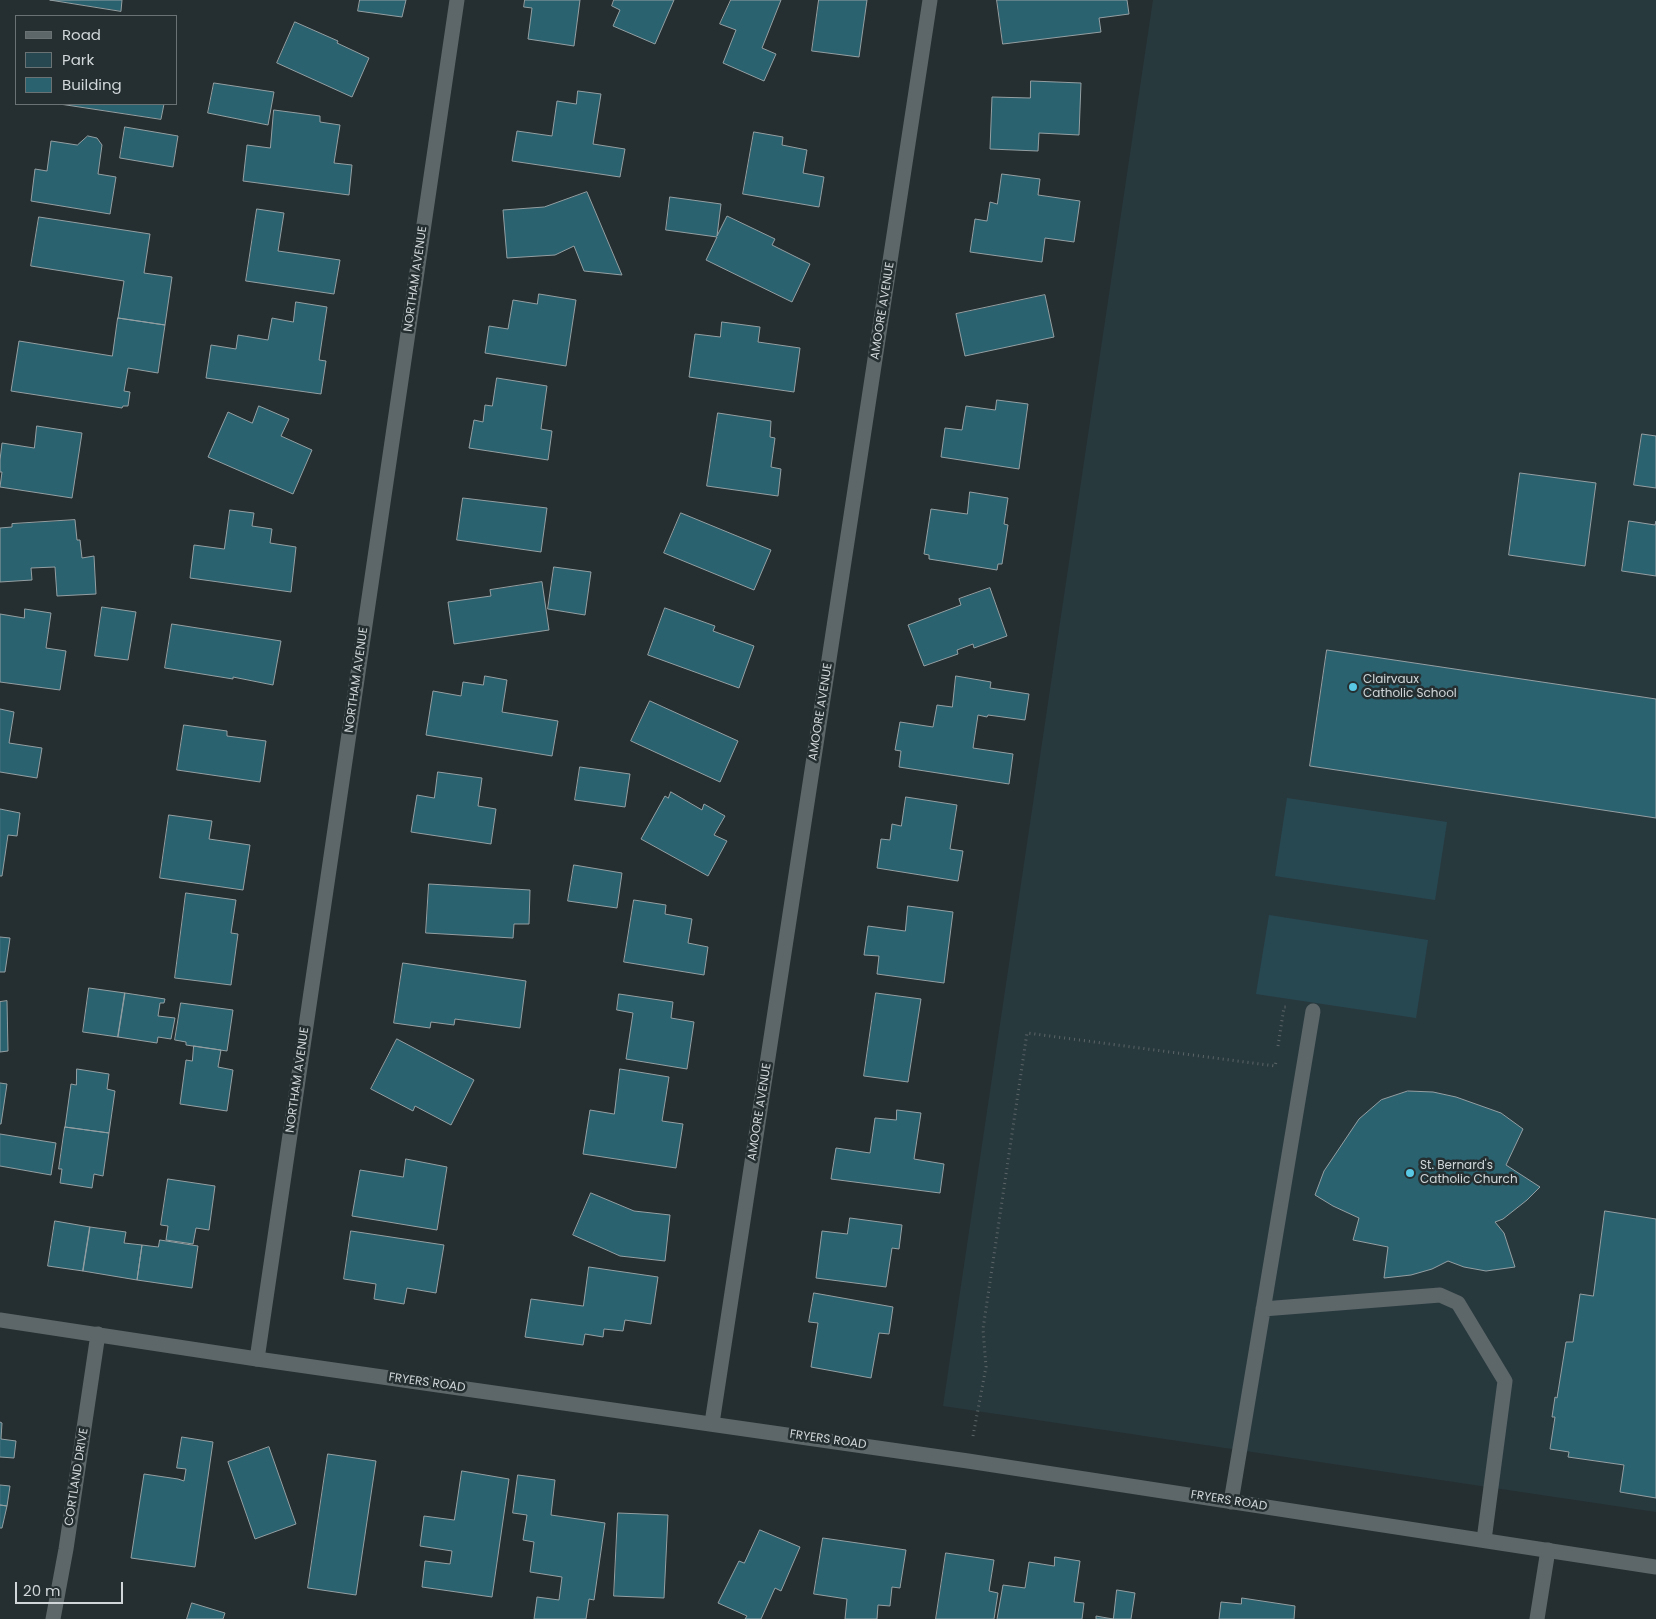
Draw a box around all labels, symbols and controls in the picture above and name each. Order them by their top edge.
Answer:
legend [15,15,178,105]
text: Road [62,24,101,45]
text: Park [62,49,94,70]
text: Building [62,74,122,95]
street label: NORTHAM AVENUE [401,225,431,333]
street label: AMOORE AVENUE [868,261,898,361]
street label: NORTHAM AVENUE [342,626,372,734]
street label: AMOORE AVENUE [806,662,836,762]
place label: Clairvaux Catholic School [1363,673,1457,701]
marker: Clairvaux Catholic School [1347,681,1359,693]
street label: NORTHAM AVENUE [283,1026,313,1134]
street label: AMOORE AVENUE [745,1062,775,1162]
place label: St. Bernard's Catholic Church [1420,1159,1518,1187]
marker: St. Bernard's Catholic Church [1404,1167,1416,1179]
street label: FRYERS ROAD [388,1370,466,1396]
street label: CORTLAND DRIVE [62,1427,92,1527]
street label: FRYERS ROAD [789,1427,867,1453]
street label: FRYERS ROAD [1190,1488,1268,1514]
scale bar [18,1572,125,1604]
text: 20 m [23,1580,61,1601]

